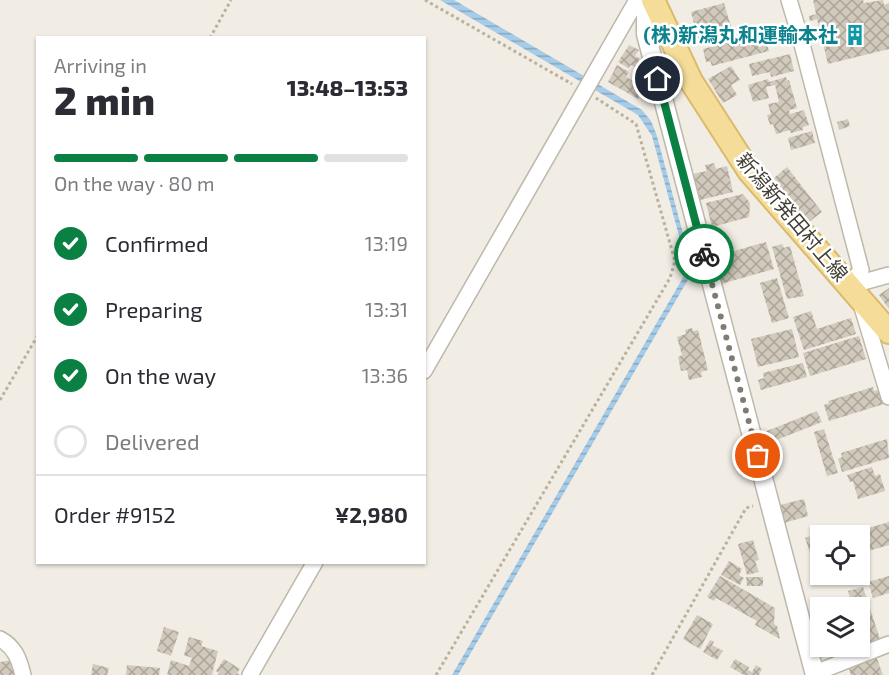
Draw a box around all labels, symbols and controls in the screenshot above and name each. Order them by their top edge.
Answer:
place label: (株)新潟丸和運輸本社 [643,22,838,46]
building icon: (株)新潟丸和運輸本社 [843,23,867,47]
text: Arriving in [54,53,147,77]
pin [632,53,683,104]
icon: home [641,62,674,95]
text: 13:48–13:53 [287,74,408,100]
text: 2 min [54,76,155,123]
street label: 新潟新発田村上線 [732,147,853,285]
text: On the way · 80 m [54,171,214,195]
courier [674,224,734,284]
icon: check [54,227,87,260]
text: Confirmed [105,230,209,256]
text: 13:19 [365,231,408,255]
icon: bike [688,238,721,271]
icon: check [54,293,87,326]
text: Preparing [105,296,203,322]
text: 13:31 [365,297,408,321]
icon: check [54,359,87,392]
text: On the way [105,362,216,388]
text: 13:36 [362,363,408,387]
text: Delivered [105,428,200,454]
pin [732,430,783,481]
icon: bag [741,439,774,472]
text: Order #9152 [54,501,176,527]
text: ¥2,980 [335,501,408,527]
map controls [810,525,870,657]
button: locate [810,525,870,585]
button: layers [810,597,870,657]

